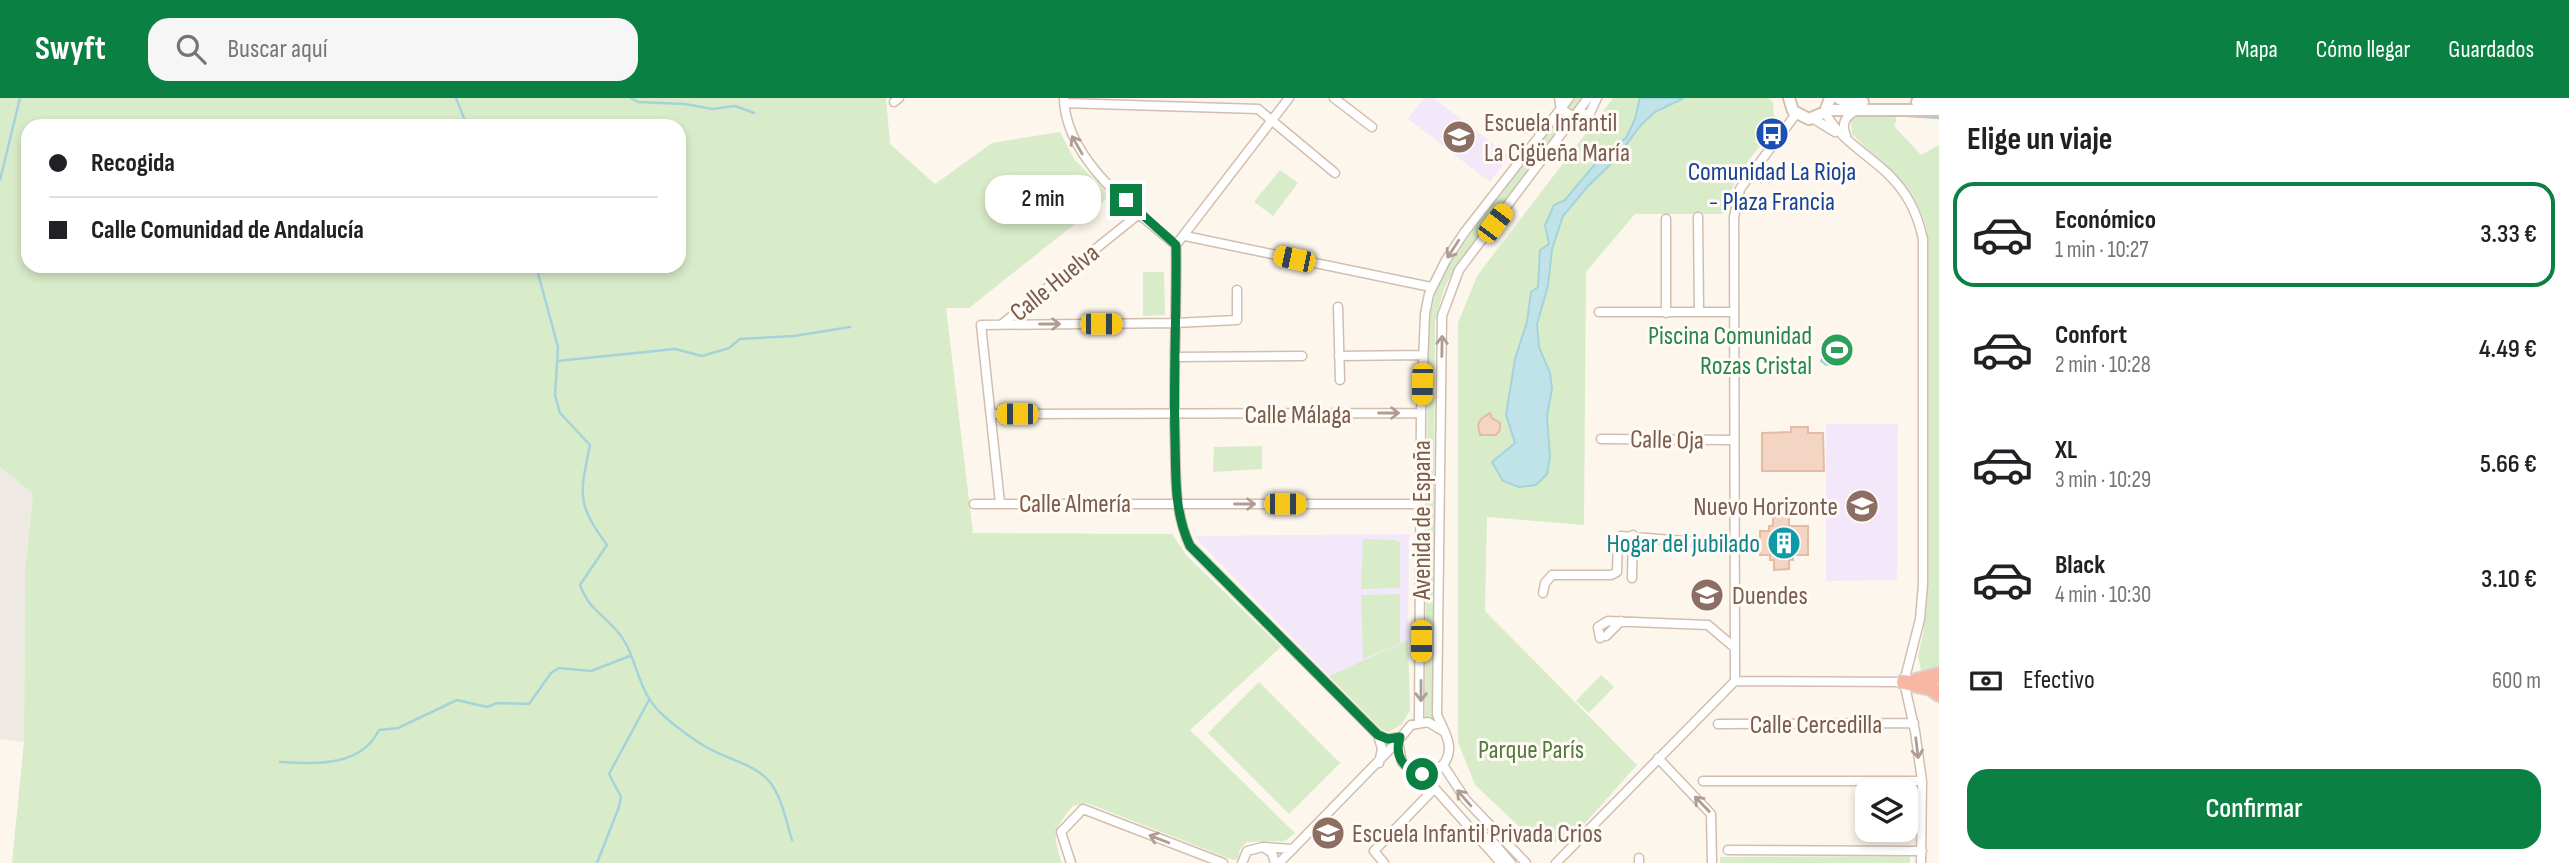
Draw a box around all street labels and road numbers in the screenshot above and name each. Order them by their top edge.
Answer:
street label: Calle Huelva [1004,238,1106,328]
street label: Calle Málaga [1245,400,1351,431]
street label: Calle Oja [1630,424,1704,457]
street label: Avenida de España [1407,440,1438,601]
street label: Calle Almería [1019,489,1131,520]
street label: Calle Cercedilla [1750,710,1882,741]

